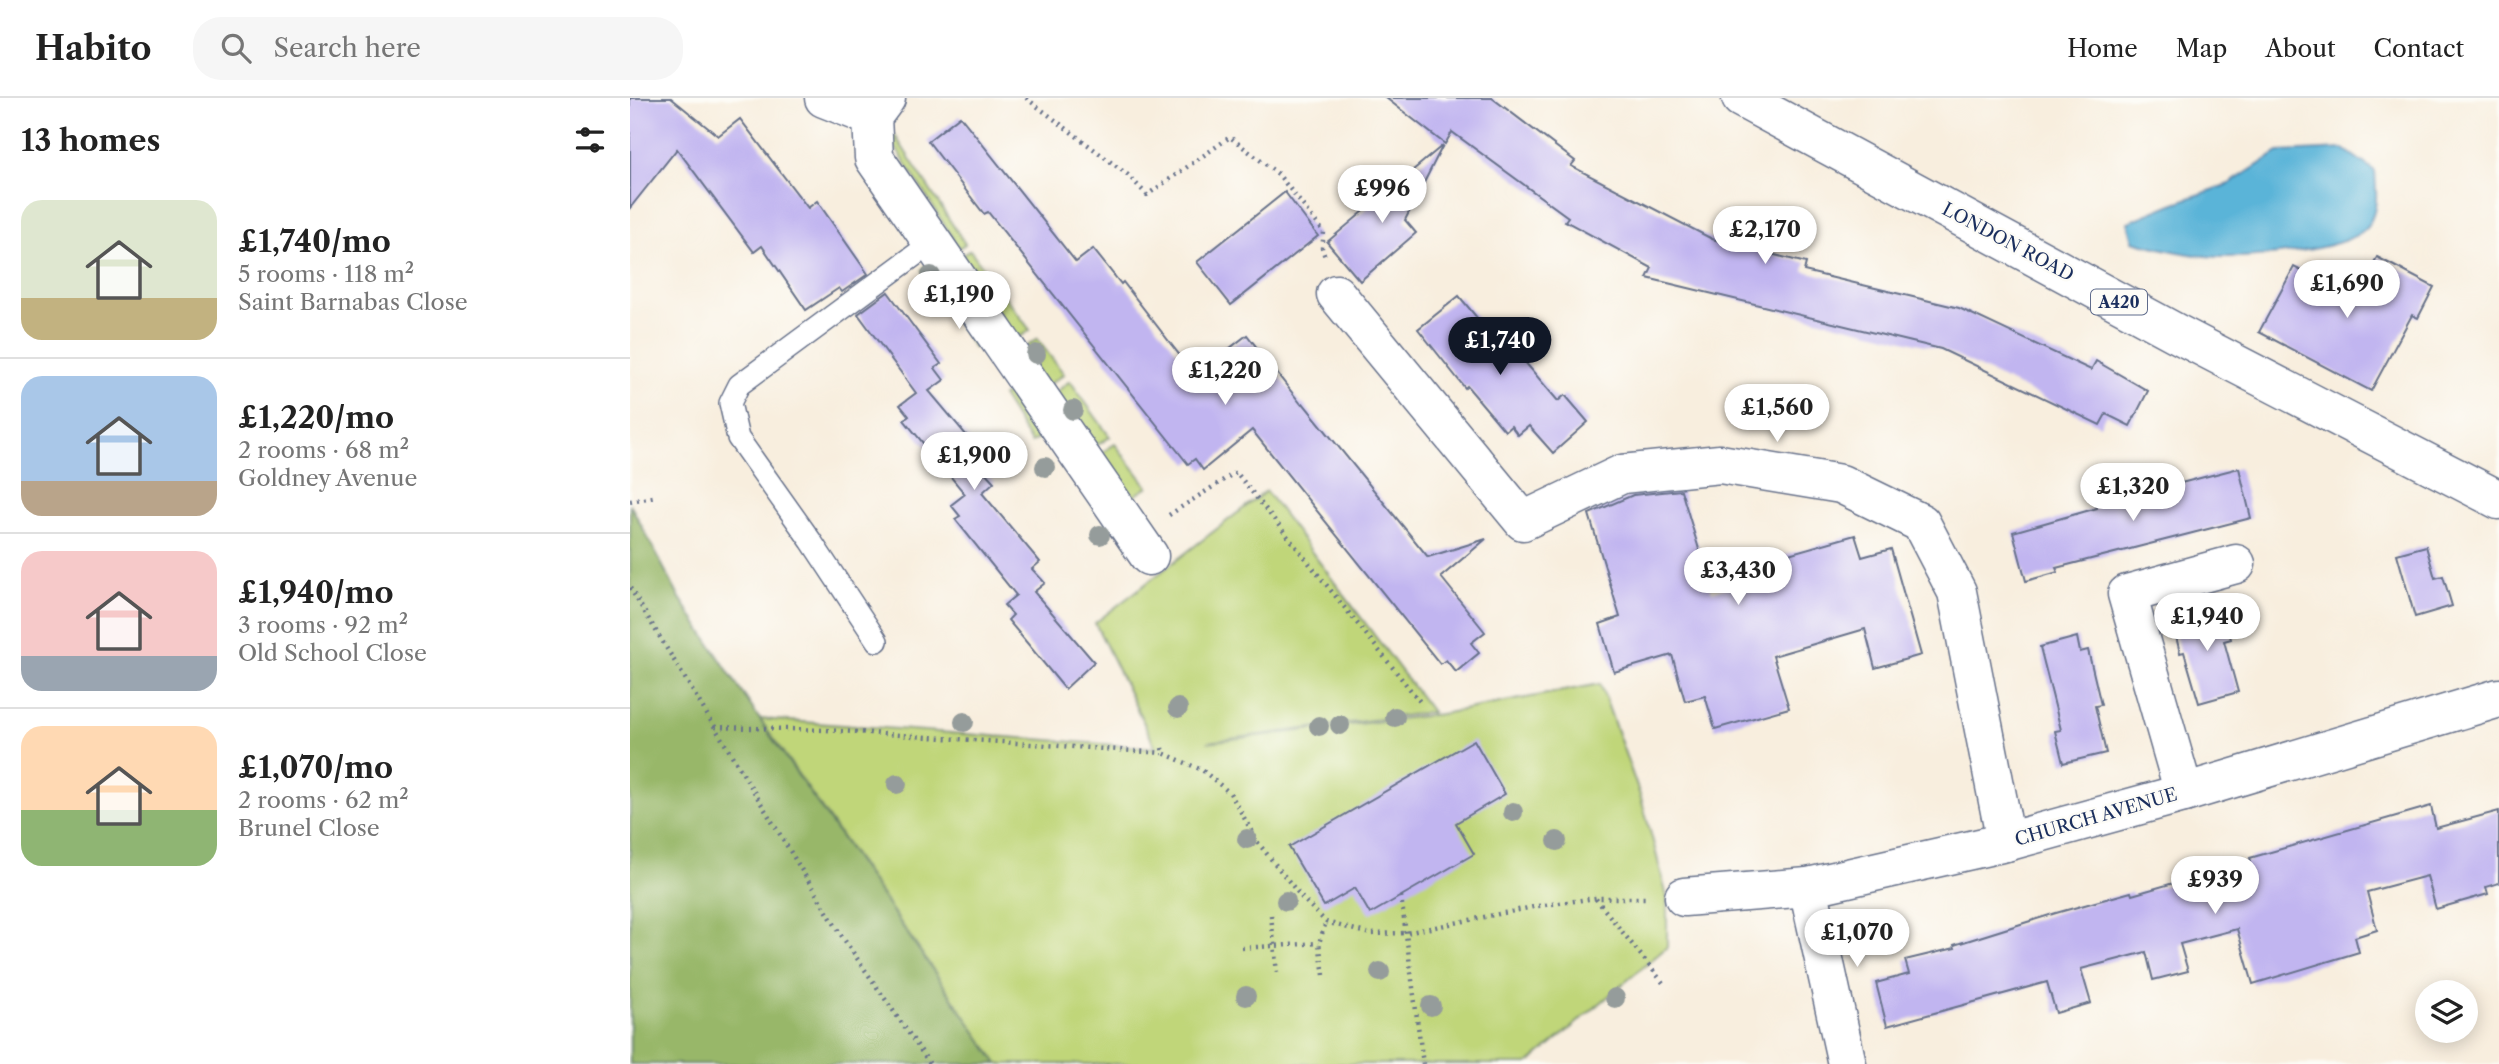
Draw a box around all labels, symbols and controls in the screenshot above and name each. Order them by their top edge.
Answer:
search box [193,17,683,80]
text: Habito [35,28,151,69]
icon: search [217,29,255,67]
text: Search here [273,32,421,64]
text: Home [2067,34,2138,63]
text: Map [2176,34,2227,63]
text: About [2265,34,2336,63]
text: Contact [2374,34,2464,63]
icon: filters [571,121,609,159]
text: 13 homes [21,122,160,159]
pin: £996 [1341,166,1423,225]
text: £996 [1354,174,1410,202]
street label: LONDON ROAD [1938,198,2078,286]
pin: £2,170 [1708,206,1822,266]
text: £2,170 [1729,215,1801,243]
text: £1,740/mo [238,223,391,260]
icon: home [77,228,161,312]
text: 5 rooms · 118 m² [238,260,414,288]
pin: £1,690 [2290,260,2404,320]
text: £1,690 [2310,269,2384,297]
pin: £1,190 [902,272,1016,331]
text: £1,190 [924,280,994,308]
text: Saint Barnabas Close [238,288,468,316]
road number: A420 [2091,290,2147,314]
pin: £1,740 [1443,317,1557,377]
text: £1,740 [1464,326,1536,354]
pin: £1,220 [1168,348,1282,407]
text: £1,220 [1188,356,1262,384]
pin: £1,560 [1720,384,1834,444]
text: £1,560 [1740,393,1814,421]
text: £1,220/mo [238,399,394,436]
icon: home [77,404,161,488]
pin: £1,900 [917,432,1031,492]
text: 2 rooms · 68 m² [238,436,409,464]
text: £1,900 [937,441,1011,469]
text: Goldney Avenue [238,464,417,492]
pin: £1,320 [2076,464,2190,523]
text: £1,320 [2096,472,2170,500]
pin: £3,430 [1681,547,1795,607]
text: £3,430 [1700,556,1776,584]
text: £1,940/mo [238,574,394,611]
icon: home [77,579,161,663]
pin: £1,940 [2150,594,2264,653]
text: £1,940 [2170,602,2244,630]
text: 3 rooms · 92 m² [238,611,408,639]
text: Old School Close [238,639,427,667]
text: £1,070/mo [238,749,393,786]
icon: home [77,754,161,838]
street label: CHURCH AVENUE [2012,783,2180,851]
text: 2 rooms · 62 m² [238,786,409,814]
text: Brunel Close [238,814,380,842]
pin: £939 [2174,856,2256,916]
text: £939 [2187,865,2243,893]
pin: £1,070 [1800,910,1914,969]
text: £1,070 [1820,918,1894,946]
map controls [2415,980,2478,1043]
button: layers [2415,980,2478,1043]

